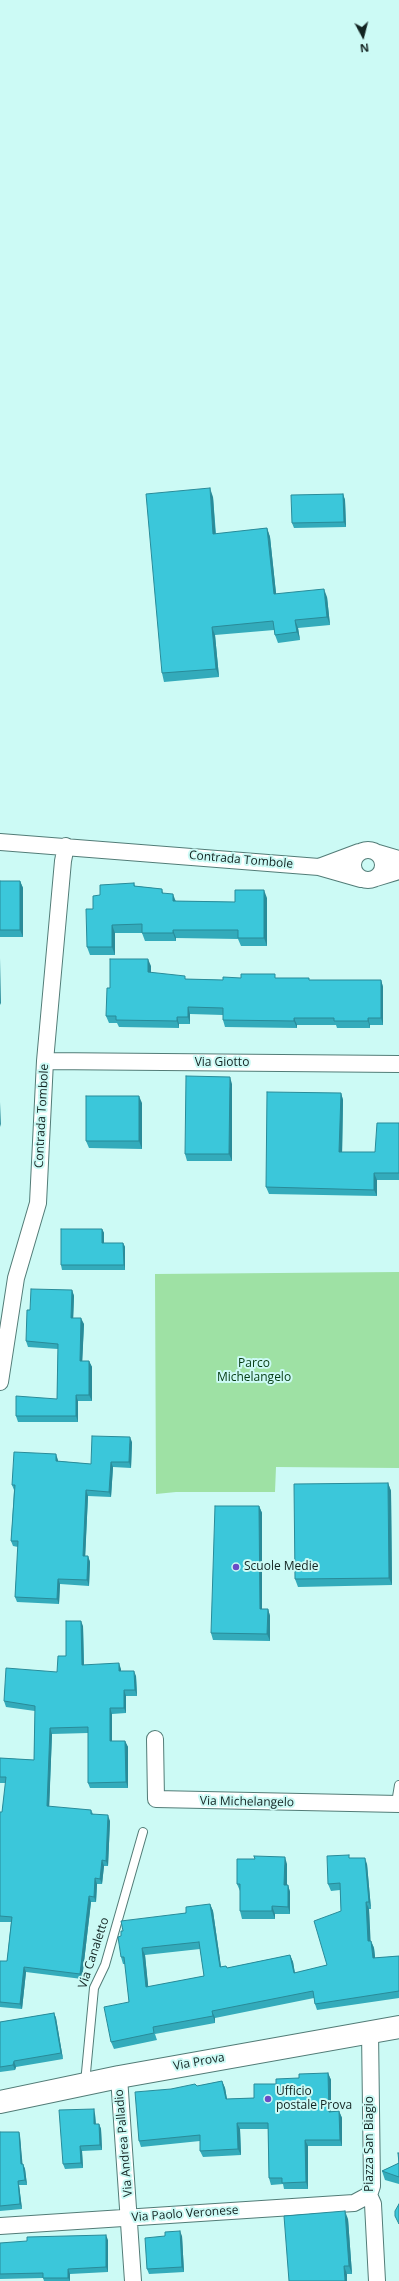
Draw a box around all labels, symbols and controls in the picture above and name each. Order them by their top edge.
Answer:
north arrow [343,16,383,56]
text: N [359,40,370,56]
street label: Contrada Tombole [188,848,294,872]
street label: Via Giotto [195,1056,249,1070]
street label: Contrada Tombole [32,1064,52,1168]
park label: Parco Michelangelo [217,1357,291,1385]
place label: Scuole Medie [244,1560,318,1574]
marker: Scuole Medie [231,1562,241,1572]
street label: Via Michelangelo [200,1794,294,1810]
street label: Via Canaletto [76,1916,112,1990]
street label: Via Prova [172,2050,226,2074]
place label: Ufficio postale Prova [276,2085,352,2113]
street label: Via Andrea Palladio [112,2089,136,2197]
marker: Ufficio postale Prova [263,2094,273,2104]
street label: Piazza San Biagio [363,2096,377,2192]
street label: Via Paolo Veronese [131,2203,239,2225]

